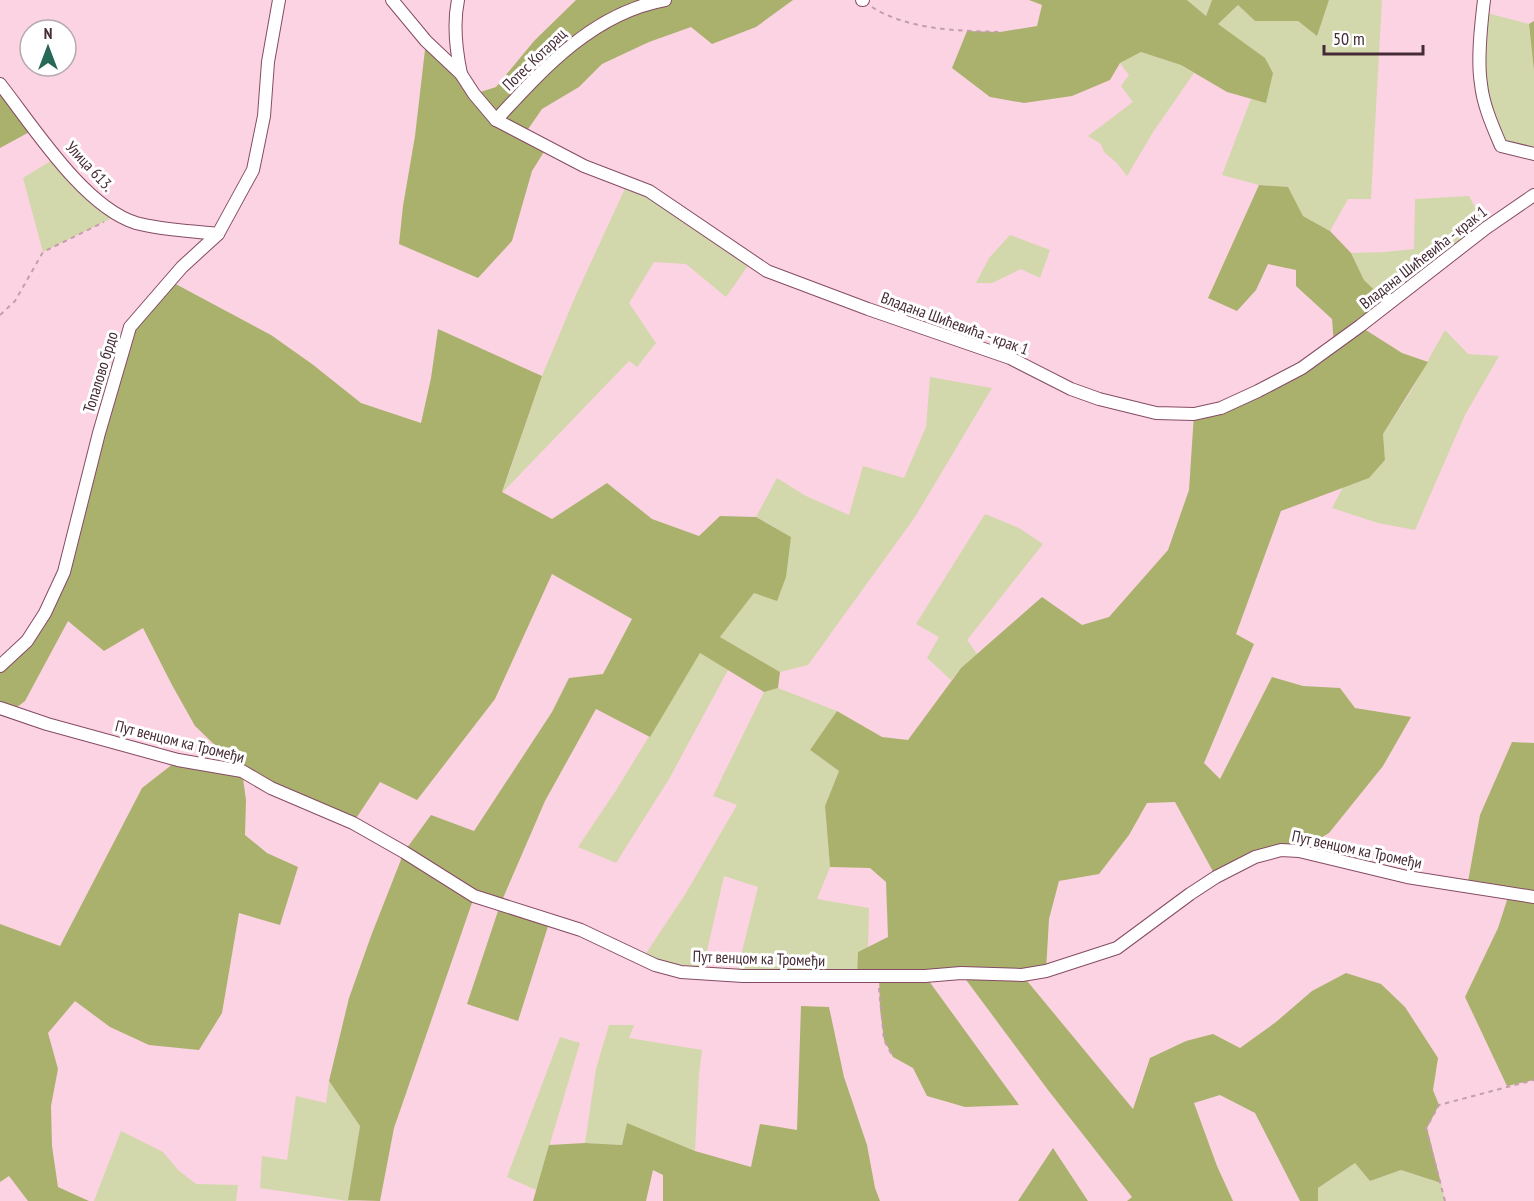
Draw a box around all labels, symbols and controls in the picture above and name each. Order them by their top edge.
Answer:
north arrow [18,18,78,78]
scale bar [1324,18,1423,56]
text: N [44,23,52,43]
street label: Потес Котарац [498,24,570,94]
text: 50 m [1333,27,1365,50]
street label: Улица 613. [62,137,118,195]
street label: Владана Шићевића - крак 1 [1355,201,1491,313]
street label: Владана Шићевића - крак 1 [878,287,1032,359]
street label: Топалово брдо [78,329,122,415]
street label: Пут венцом ка Тромеђи [113,715,247,767]
street label: Пут венцом ка Тромеђи [1290,825,1424,873]
street label: Пут венцом ка Тромеђи [692,946,826,970]

